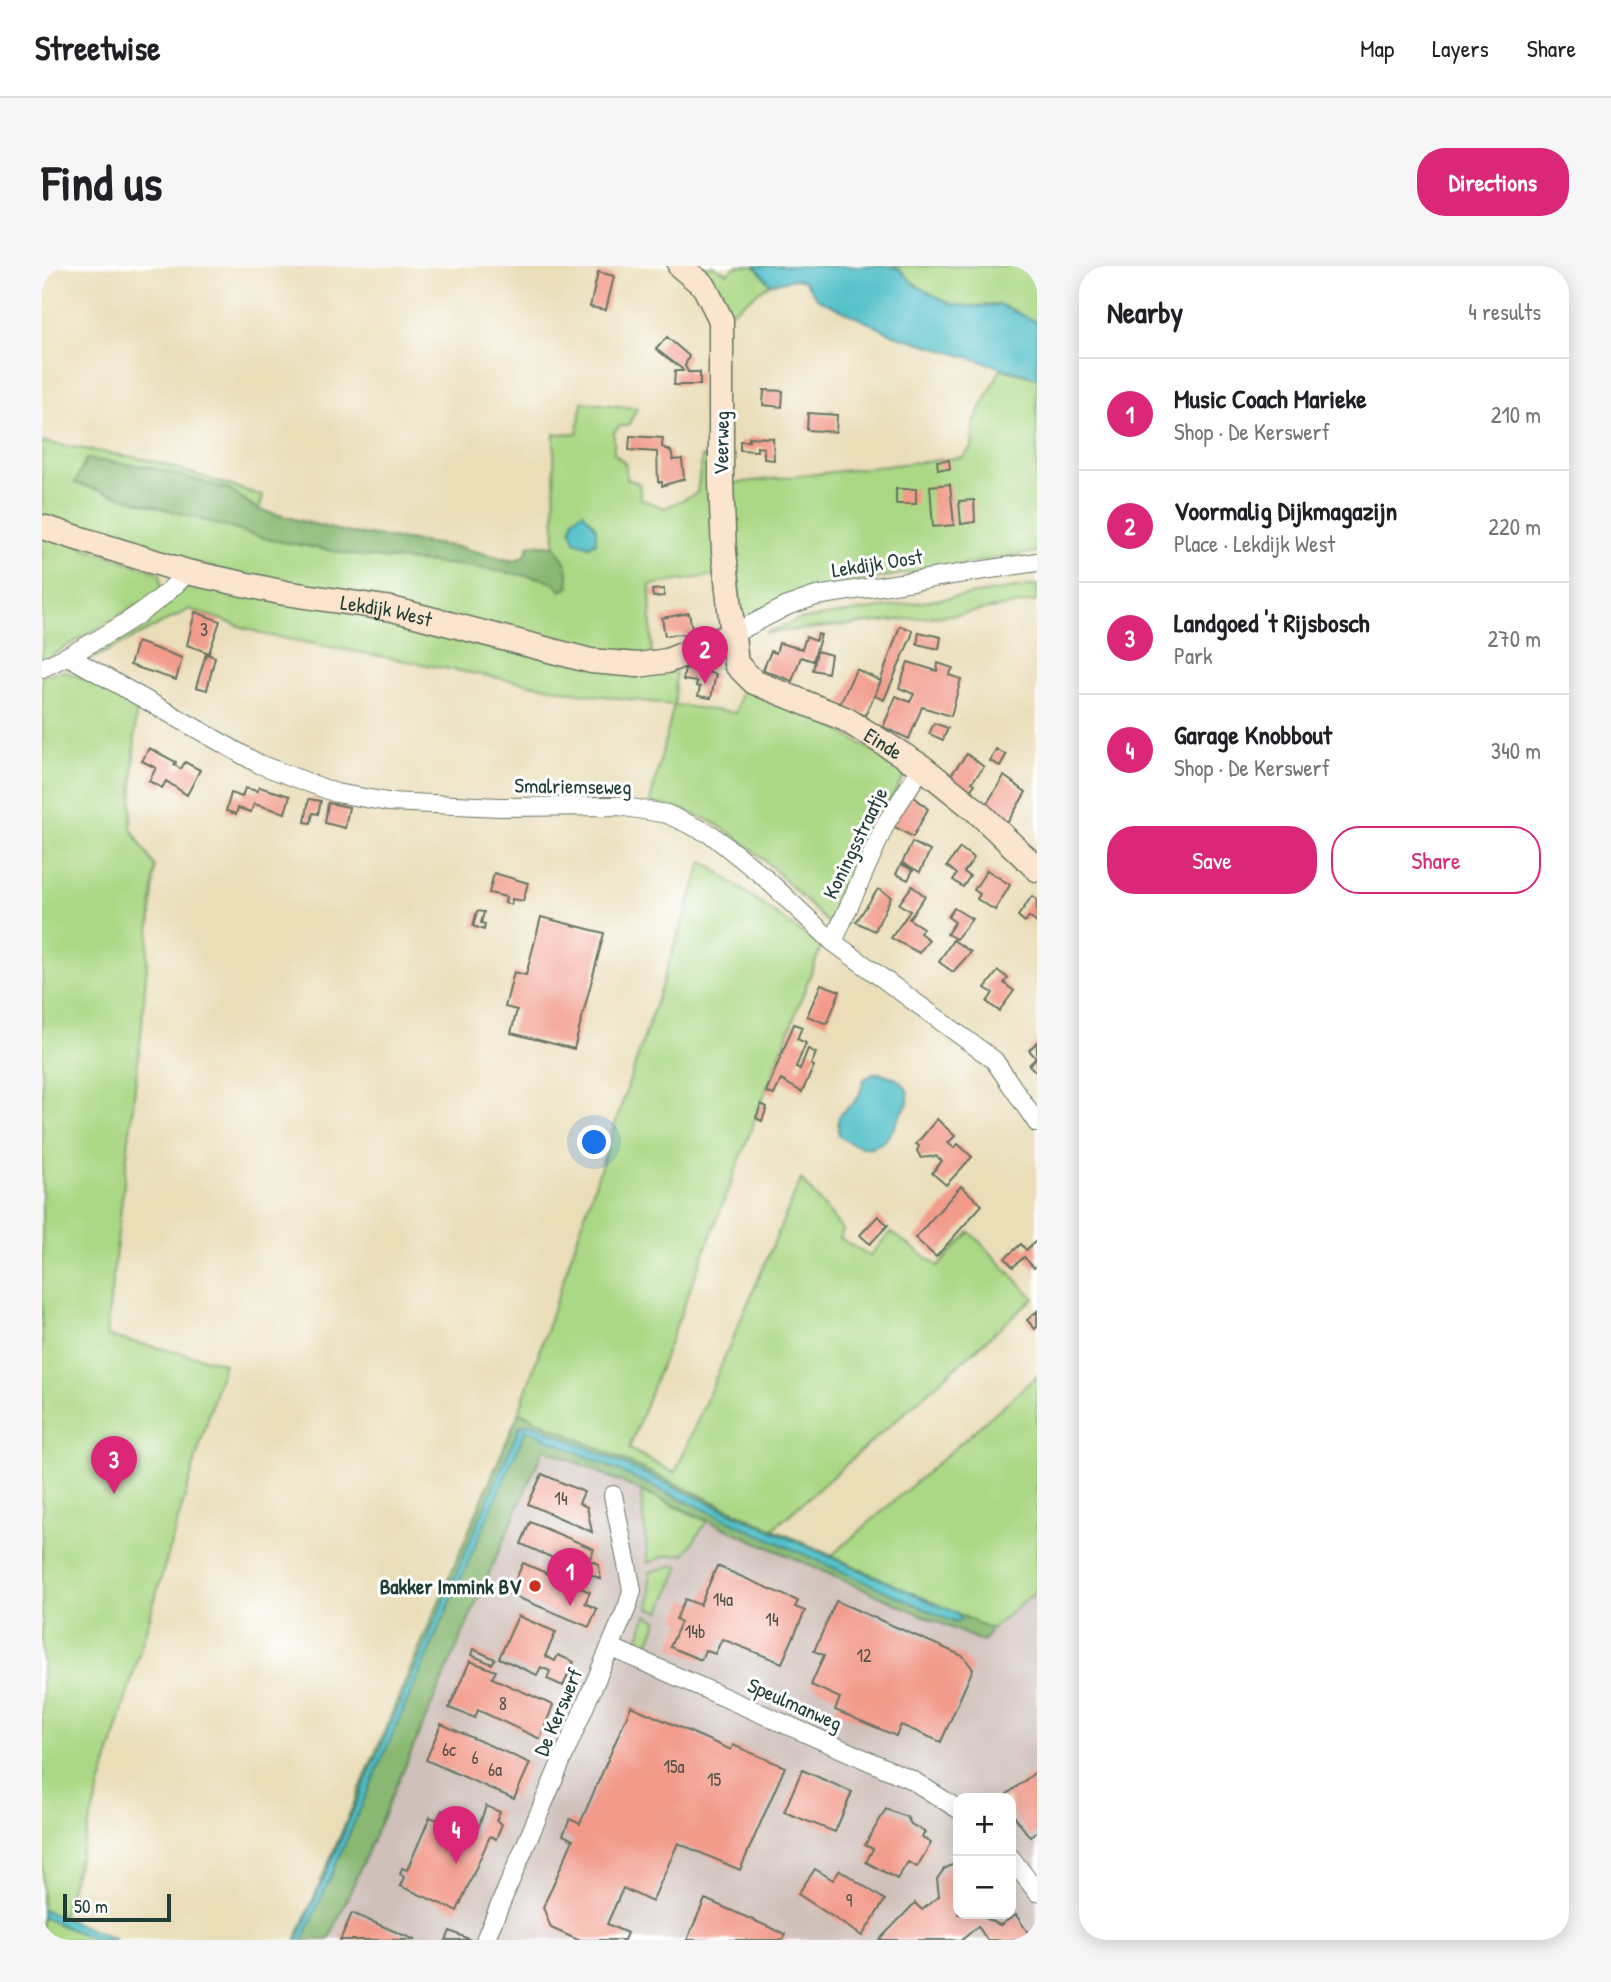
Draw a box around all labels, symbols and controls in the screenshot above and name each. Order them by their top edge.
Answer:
text: Streetwise [35,26,160,70]
text: Map [1360,32,1394,64]
text: Layers [1432,32,1489,64]
text: Share [1527,32,1576,64]
button: Directions [1417,148,1569,216]
text: Find us [42,149,162,215]
text: Nearby [1107,292,1183,332]
text: 4 results [1468,296,1541,327]
text: Music Coach Marieke [1174,381,1367,416]
text: 1 [1126,399,1134,430]
text: 210 m [1491,399,1541,430]
street label: Veerweg [706,411,736,475]
text: Shop · De Kerswerf [1174,416,1330,447]
text: Voormalig Dijkmagazijn [1174,493,1397,528]
text: 2 [1125,511,1135,542]
text: 220 m [1488,511,1541,542]
text: Place · Lekdijk West [1174,528,1335,559]
street label: Lekdijk Oost [829,541,925,584]
street label: Lekdijk West [339,587,436,634]
text: Landgoed 't Rijsbosch [1174,605,1369,640]
house number: 3 [200,617,208,642]
text: 3 [1125,623,1135,654]
text: 270 m [1488,623,1541,654]
pin: 2 [682,626,728,684]
text: Park [1174,640,1212,671]
text: Garage Knobbout [1174,717,1332,752]
street label: Einde [859,720,908,766]
text: 4 [1126,735,1134,766]
text: 340 m [1491,735,1541,766]
text: Shop · De Kerswerf [1174,752,1330,783]
street label: Smalriemseweg [514,770,632,802]
street label: Koningsstraatje [815,782,895,904]
button: Save [1107,826,1317,894]
button: Share [1331,826,1541,894]
your location [577,1125,611,1159]
pin: 3 [91,1436,137,1494]
house number: 14 [554,1486,568,1511]
pin: 1 [547,1548,593,1606]
place label: Bakker Immink BV [380,1572,522,1601]
marker: Bakker Immink BV [527,1578,543,1594]
house number: 14a [713,1587,733,1612]
house number: 14 [765,1607,779,1632]
house number: 14b [685,1619,705,1644]
house number: 12 [857,1643,872,1668]
street label: De Kerswerf [527,1663,590,1760]
street label: Speulmanweg [743,1670,847,1738]
house number: 8 [499,1691,507,1716]
house number: 6c [442,1737,456,1762]
house number: 6 [471,1745,479,1770]
house number: 15a [663,1754,685,1779]
house number: 6a [488,1757,502,1782]
house number: 15 [707,1767,721,1792]
map controls [953,1793,1016,1919]
button: + [953,1793,1016,1856]
pin: 4 [433,1806,479,1864]
button: − [953,1856,1016,1919]
house number: 9 [846,1888,853,1913]
scale bar [63,1891,172,1923]
text: 50 m [74,1893,108,1919]

